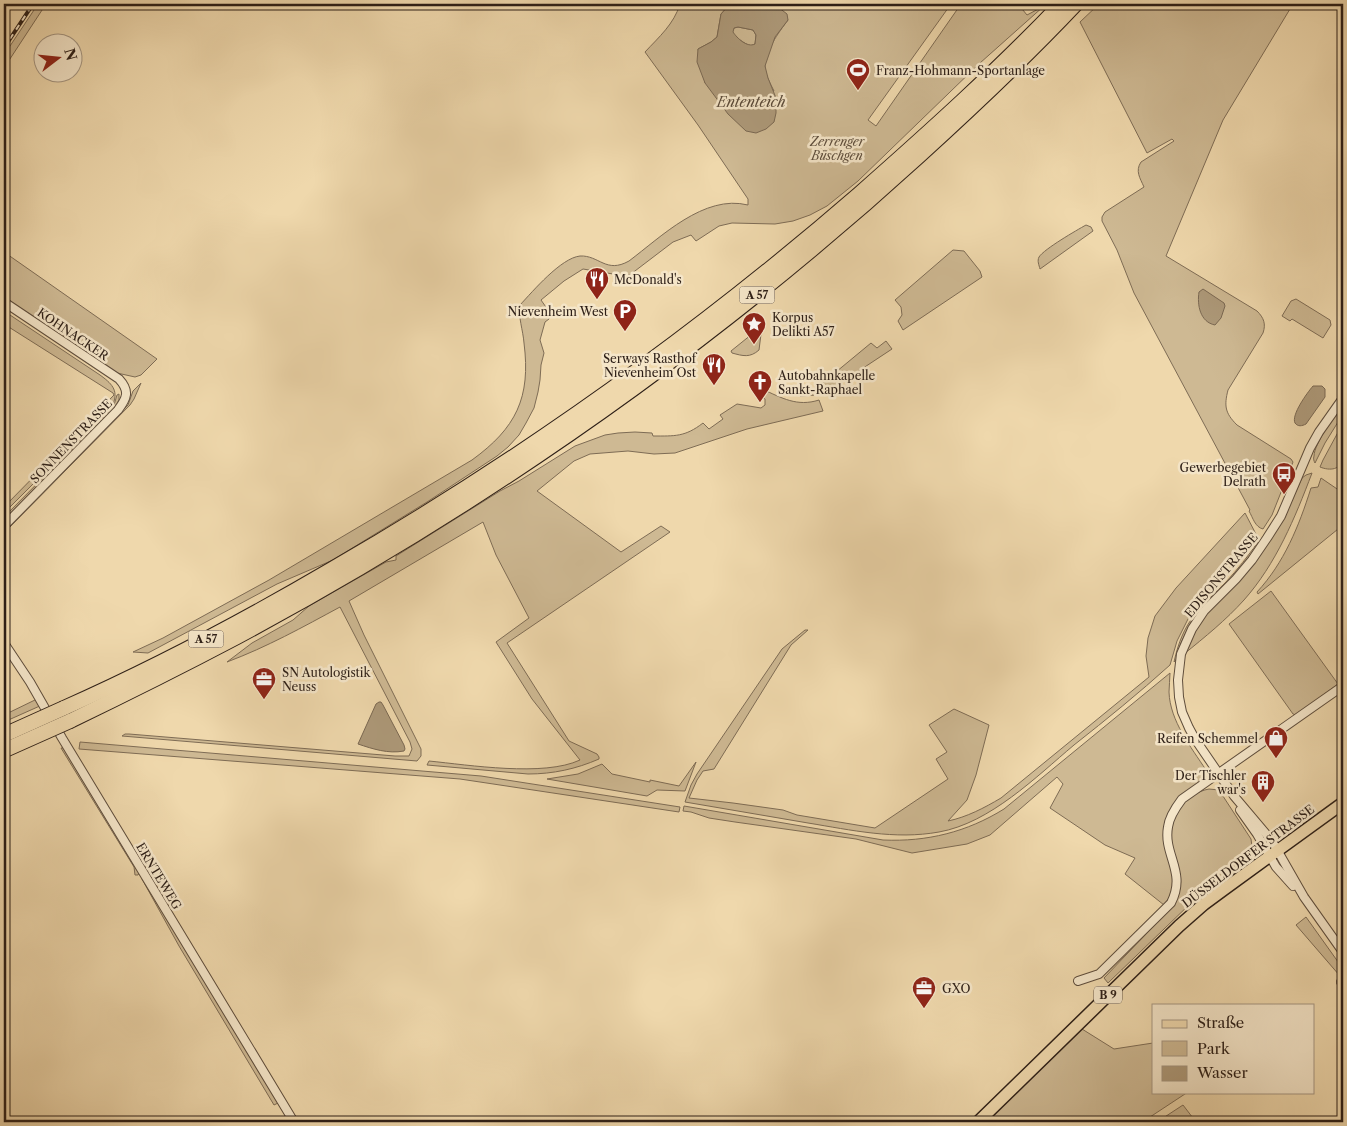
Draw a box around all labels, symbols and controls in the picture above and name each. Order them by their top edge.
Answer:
north arrow [32,32,82,82]
text: N [60,46,81,63]
sports icon: Franz-Hohmann-Sportanlage [845,57,871,91]
place label: Franz-Hohmann-Sportanlage [876,63,1045,78]
water label: Ententeich [716,93,785,111]
park label: Zerrenger Büschgen [809,134,866,163]
restaurant icon: McDonald's [584,266,610,300]
place label: McDonald's [614,272,682,287]
road number: A 57 [740,286,774,304]
parking icon: Nievenheim West [612,298,638,332]
place label: Nievenheim West [508,304,609,319]
street label: KOHNACKER [34,305,113,364]
place label: Korpus Delikti A57 [772,310,835,339]
place icon: Korpus Delikti A57 [741,311,767,345]
place label: Serways Rasthof Nievenheim Ost [603,351,698,380]
restaurant icon: Serways Rasthof Nievenheim Ost [701,352,727,386]
place label: Autobahnkapelle Sankt-Raphael [777,368,876,397]
church icon: Autobahnkapelle Sankt-Raphael [747,369,773,403]
street label: SONNENSTRASSE [27,396,115,486]
place label: Gewerbegebiet Delrath [1180,460,1267,489]
bus stop icon: Gewerbegebiet Delrath [1271,461,1297,495]
street label: EDISONSTRASSE [1181,530,1261,620]
road number: A 57 [188,630,224,648]
place label: SN Autologistik Neuss [282,665,371,694]
office icon: SN Autologistik Neuss [251,666,277,700]
shop icon: Reifen Schemmel [1263,725,1289,759]
place label: Reifen Schemmel [1157,731,1258,746]
place label: Der Tischler war's [1175,768,1246,797]
building icon: Der Tischler war's [1250,769,1276,803]
street label: DÜSSELDORFER STRASSE [1178,801,1317,911]
street label: ERNTEWEG [133,840,185,912]
office icon: GXO [911,975,937,1009]
place label: GXO [942,981,971,996]
road number: B 9 [1094,986,1122,1004]
legend [1152,1004,1314,1094]
text: Straße [1197,1013,1244,1032]
text: Park [1197,1039,1231,1058]
text: Wasser [1196,1063,1248,1082]

